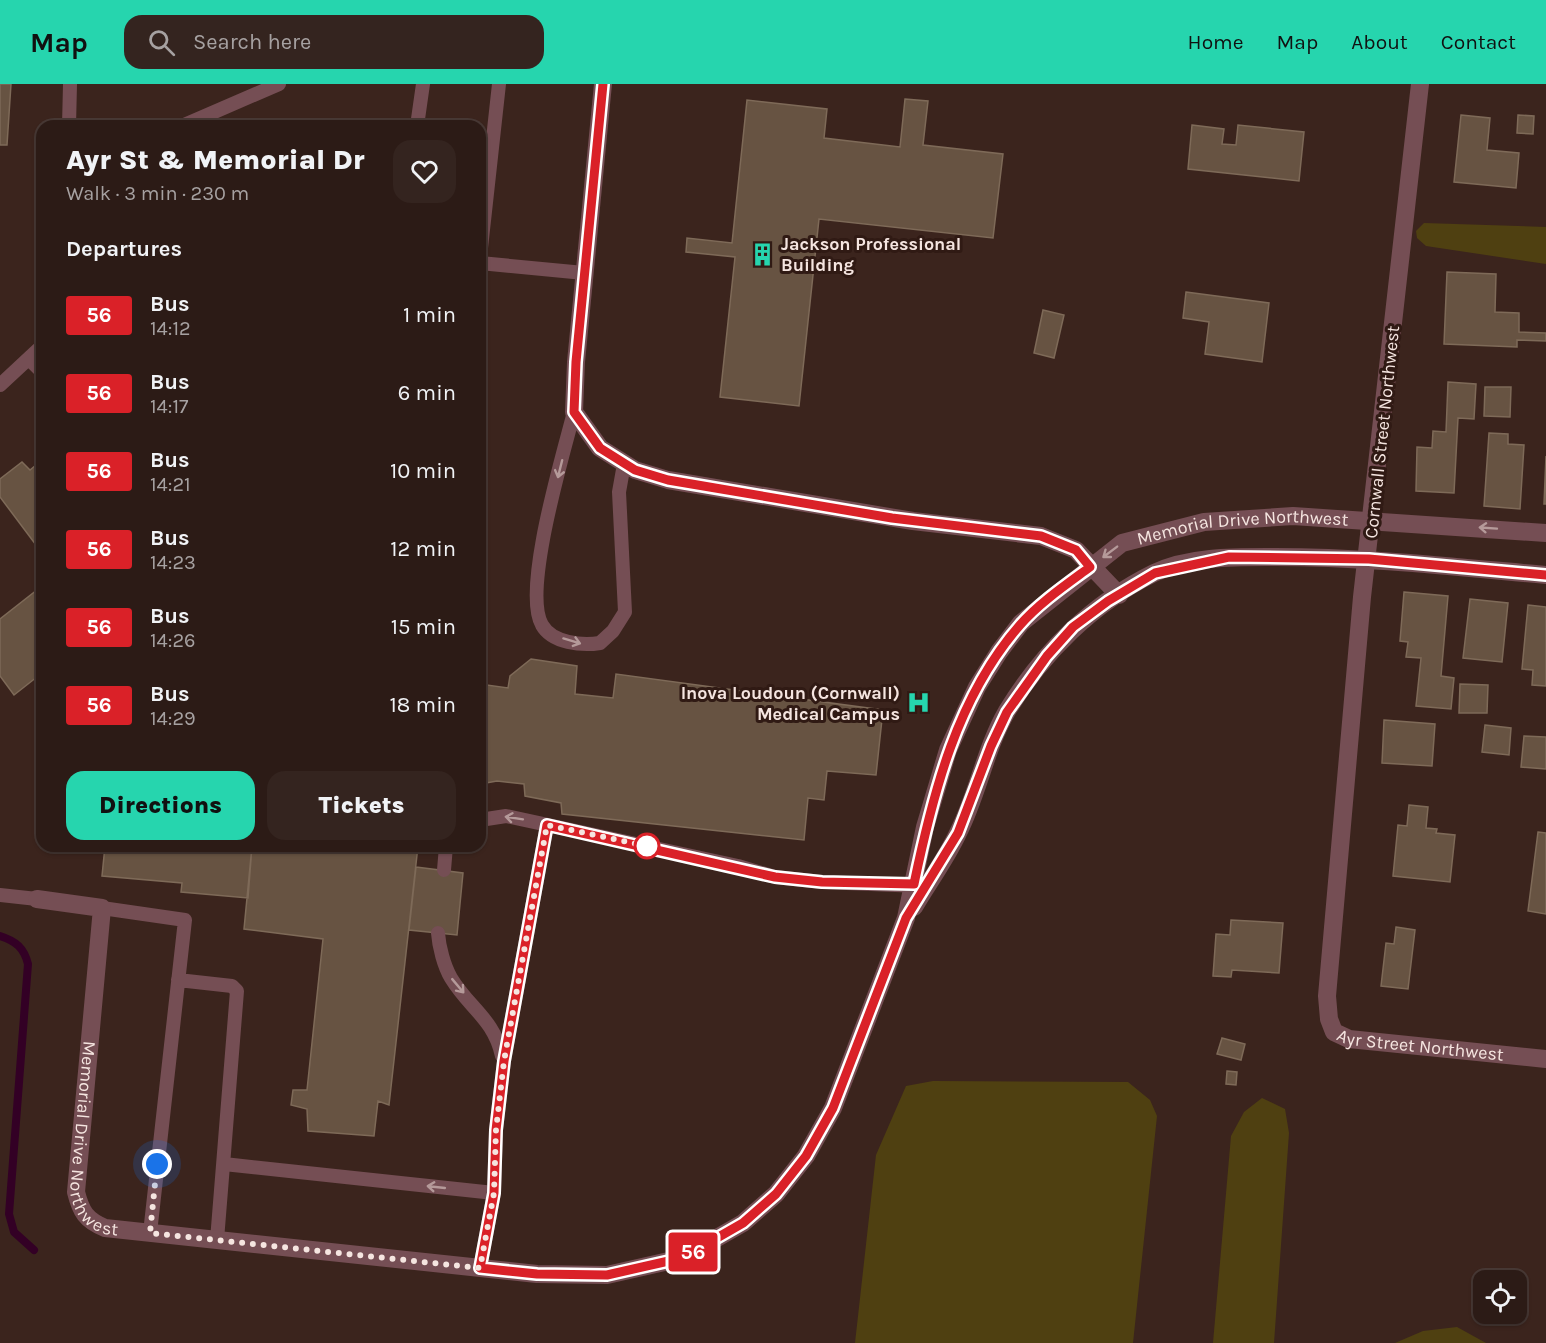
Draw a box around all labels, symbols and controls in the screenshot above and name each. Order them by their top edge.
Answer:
search box [124,15,544,69]
text: Map [30,26,88,59]
icon: search [145,26,178,59]
text: Search here [193,29,311,55]
text: Home [1188,30,1244,54]
text: Map [1277,30,1318,54]
text: About [1351,30,1408,54]
text: Contact [1441,30,1516,54]
button: heart [393,140,456,203]
text: Ayr St & Memorial Dr [66,143,365,176]
text: Walk · 3 min · 230 m [66,182,249,205]
place label: Jackson Professional Building [781,233,961,276]
text: Departures [66,236,182,262]
building icon: Jackson Professional Building [750,241,776,267]
text: Bus [150,291,190,317]
text: 1 min [403,302,456,328]
text: 56 [87,303,111,327]
text: 14:12 [150,317,191,340]
street label: Cornwall Street Northwest [1360,324,1404,540]
text: Bus [150,369,190,395]
text: 6 min [398,380,456,406]
text: 56 [87,381,111,405]
text: 14:17 [150,395,188,418]
text: Bus [150,447,190,473]
text: 10 min [390,458,456,484]
text: 56 [87,459,111,483]
one-way arrow [553,460,565,479]
text: 14:21 [150,473,191,496]
street label: Memorial Drive Northwest [1135,505,1349,550]
one-way arrow [1478,522,1498,533]
text: Bus [150,525,190,551]
text: 12 min [390,536,456,562]
text: 56 [87,537,111,561]
one-way arrow [1102,546,1118,559]
text: 14:23 [150,551,196,574]
text: Bus [150,603,190,629]
text: 15 min [391,614,456,640]
text: 56 [87,615,111,639]
text: 14:26 [150,629,195,652]
one-way arrow [562,636,581,647]
text: Bus [150,681,190,707]
place label: Inova Loudoun (Cornwall) Medical Campus [681,682,900,725]
hospital icon: Inova Loudoun (Cornwall) Medical Campus [905,690,931,716]
text: 18 min [390,692,456,718]
text: 56 [87,693,111,717]
text: 14:29 [150,707,196,730]
button: Directions [66,771,255,840]
button: Tickets [267,771,456,840]
one-way arrow [504,812,524,823]
unlabelled marker [634,833,660,859]
one-way arrow [451,978,465,993]
street label: Ayr Street Northwest [1333,1024,1505,1066]
street label: Memorial Drive Northwest [65,1040,120,1240]
your location [142,1149,172,1179]
one-way arrow [427,1181,447,1192]
line badge: 56 [666,1232,720,1272]
text: 56 [681,1240,705,1264]
map controls [1473,1270,1527,1324]
button: locate [1473,1270,1527,1324]

